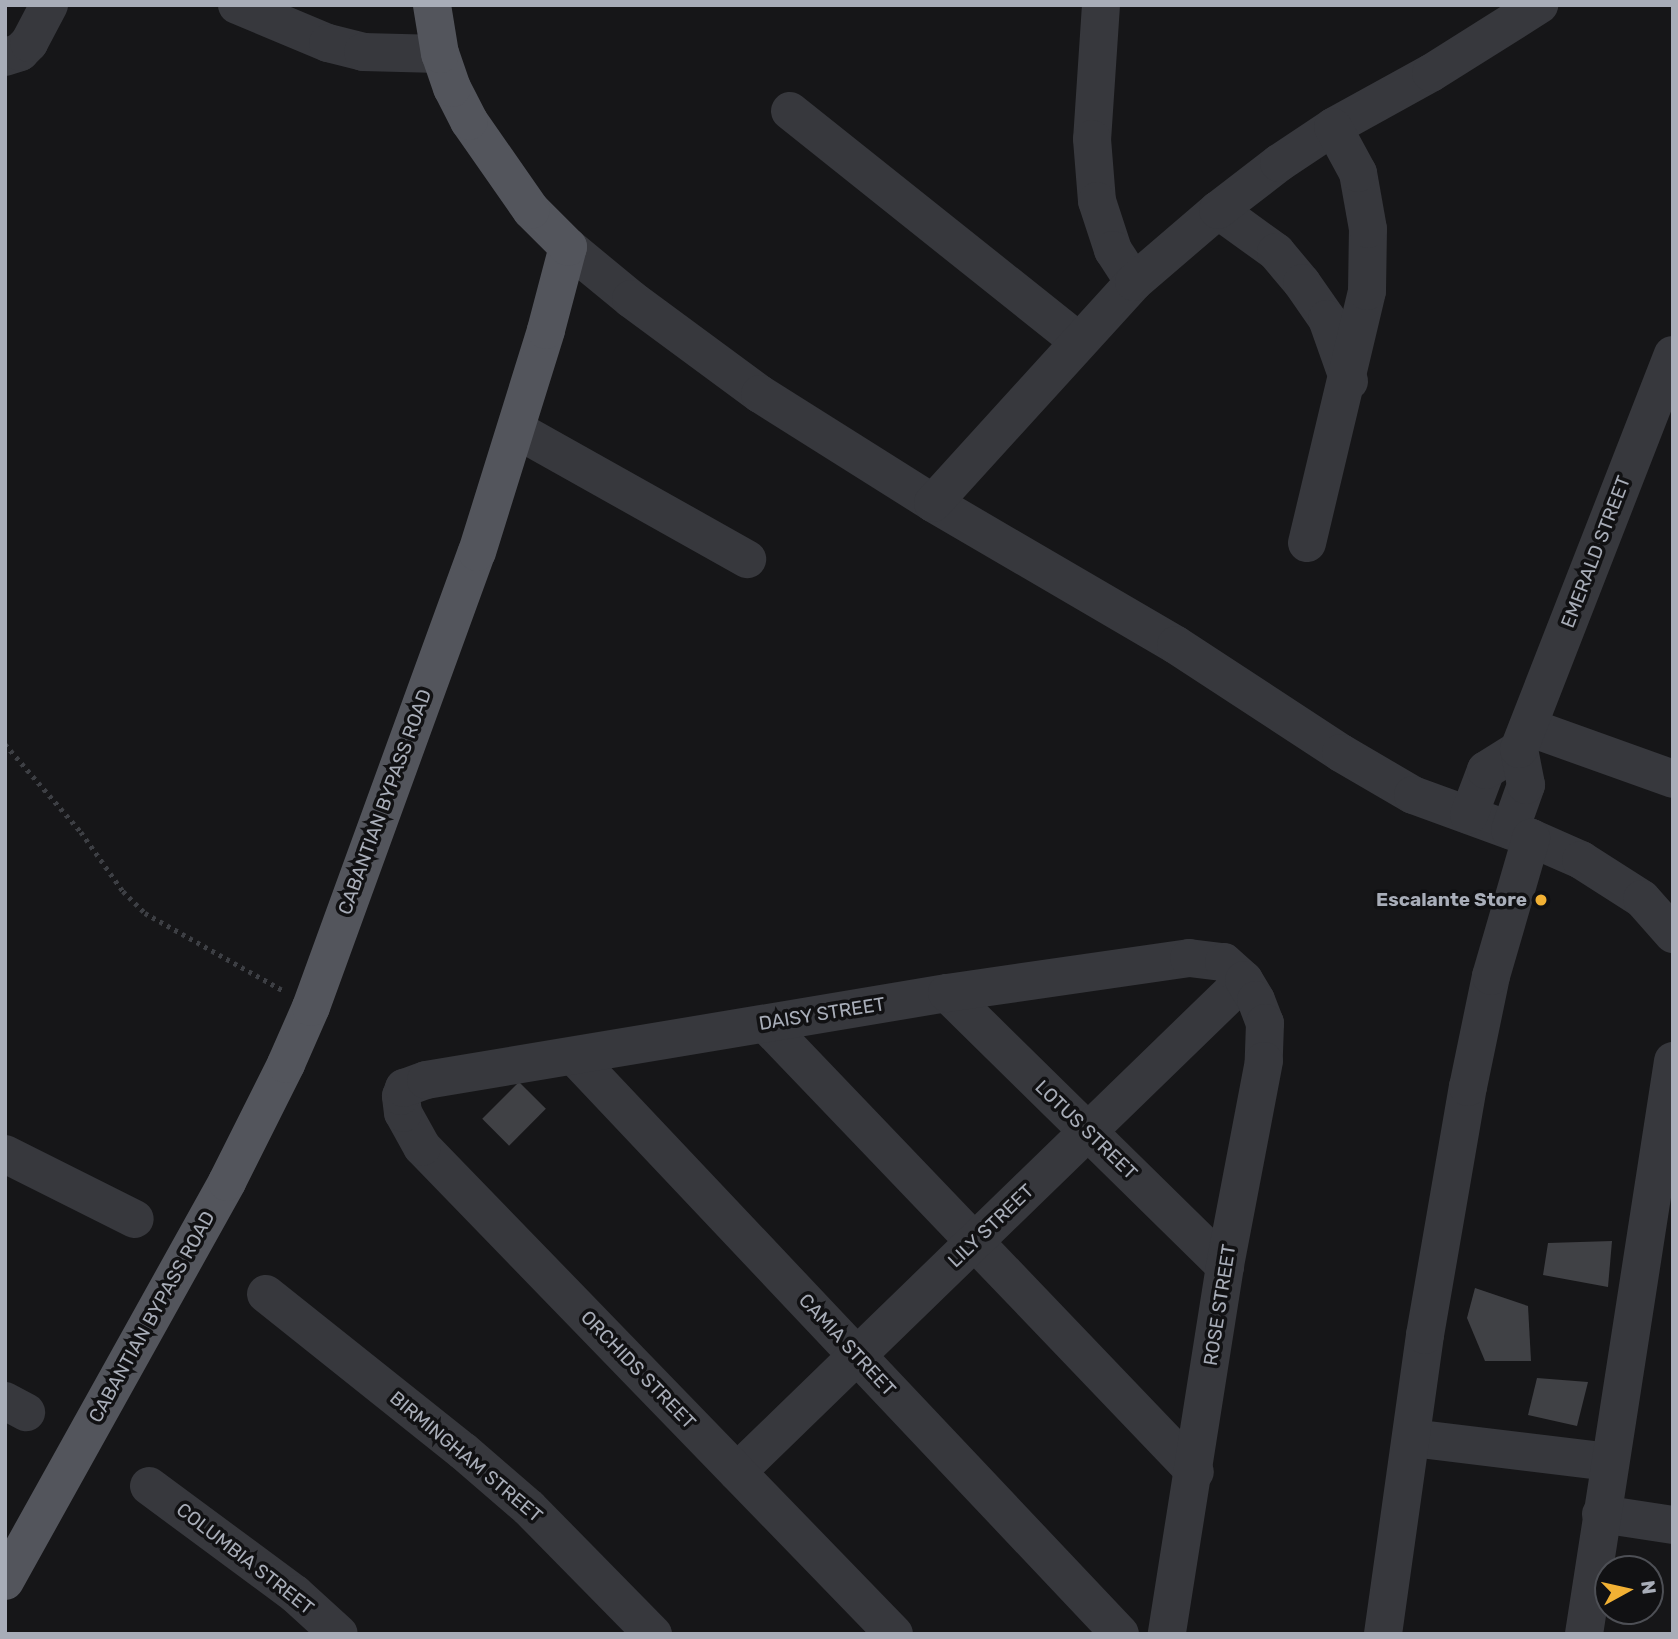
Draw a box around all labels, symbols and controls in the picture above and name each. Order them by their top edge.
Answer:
street label: EMERALD STREET [1557,473,1635,631]
street label: CABANTIAN BYPASS ROAD [334,686,436,918]
place label: Escalante Store [1376,889,1527,911]
marker: Escalante Store [1533,892,1549,908]
street label: DAISY STREET [757,993,887,1035]
street label: LOTUS STREET [1030,1076,1142,1184]
street label: LILY STREET [943,1179,1039,1273]
street label: CABANTIAN BYPASS ROAD [84,1207,220,1427]
street label: ROSE STREET [1199,1243,1241,1367]
street label: CAMIA STREET [794,1289,900,1401]
street label: ORCHIDS STREET [576,1306,700,1434]
street label: BIRMINGHAM STREET [385,1387,547,1527]
street label: COLUMBIA STREET [172,1498,318,1620]
north arrow [1594,1555,1664,1625]
text: N [1636,1579,1661,1596]

